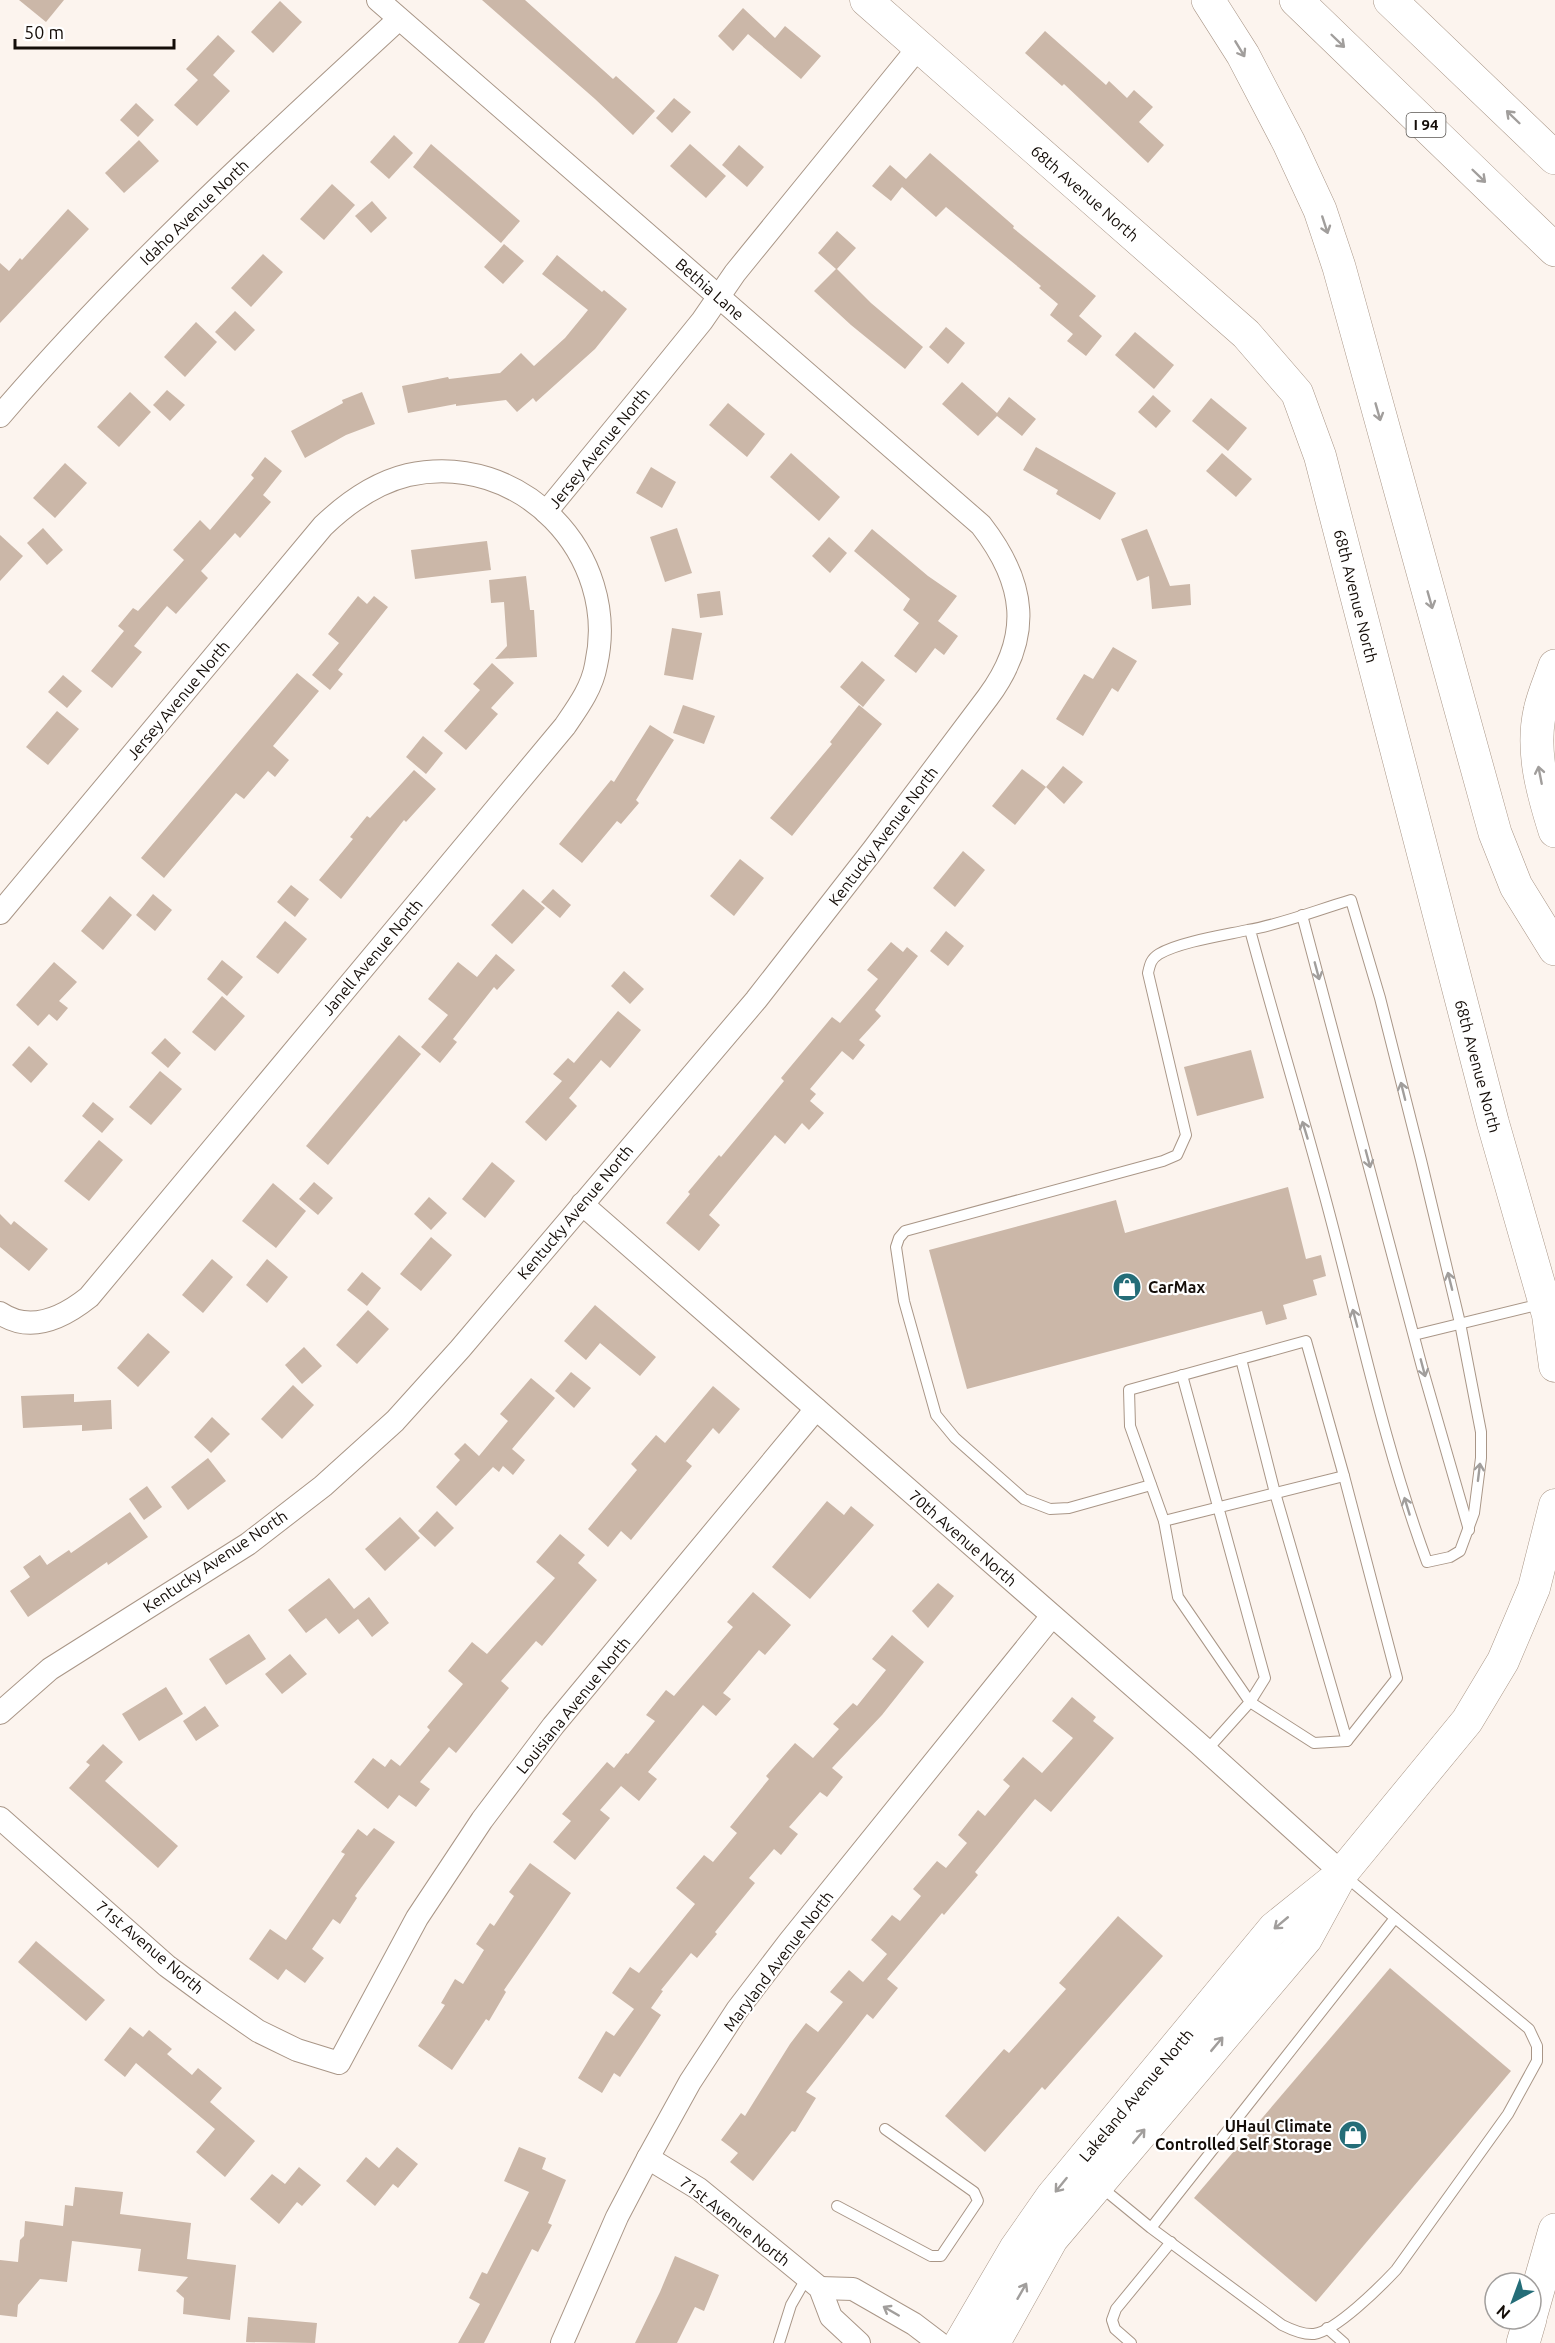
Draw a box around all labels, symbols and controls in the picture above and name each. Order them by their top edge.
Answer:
scale bar [15,12,174,50]
text: 50 m [24,22,64,42]
one-way arrow [1331,33,1346,48]
one-way arrow [1234,40,1246,57]
one-way arrow [1505,110,1520,124]
road number: I 94 [1406,113,1446,137]
street label: 68th Avenue North [1027,141,1143,245]
street label: Idaho Avenue North [136,156,252,268]
one-way arrow [1471,169,1486,183]
one-way arrow [1320,215,1331,233]
street label: Bethia Lane [672,254,748,324]
street label: Jersey Avenue North [545,384,653,512]
one-way arrow [1373,402,1384,421]
street label: 68th Avenue North [1331,527,1381,665]
one-way arrow [1425,590,1437,609]
street label: Jersey Avenue North [123,637,233,763]
street label: Kentucky Avenue North [825,763,941,909]
one-way arrow [1534,765,1545,785]
street label: Janell Avenue North [318,895,426,1019]
one-way arrow [1312,961,1323,980]
street label: 68th Avenue North [1452,998,1504,1134]
one-way arrow [1397,1082,1409,1101]
one-way arrow [1299,1121,1310,1140]
street label: Kentucky Avenue North [514,1141,636,1283]
one-way arrow [1362,1150,1374,1169]
shop icon: CarMax [1111,1271,1143,1303]
one-way arrow [1443,1272,1455,1291]
place label: CarMax [1148,1278,1206,1296]
one-way arrow [1349,1309,1361,1328]
one-way arrow [1417,1359,1429,1378]
one-way arrow [1474,1463,1485,1483]
street label: 70th Avenue North [905,1486,1021,1590]
one-way arrow [1401,1497,1412,1516]
street label: Kentucky Avenue North [140,1506,290,1616]
street label: Louisiana Avenue North [512,1633,634,1777]
street label: Maryland Avenue North [719,1887,837,2035]
street label: 71st Avenue North [93,1897,207,1997]
one-way arrow [1273,1917,1289,1930]
street label: Lakeland Avenue North [1075,2025,1197,2165]
one-way arrow [1210,2037,1224,2052]
place label: UHaul Climate Controlled Self Storage [1155,2117,1332,2153]
shop icon: UHaul Climate Controlled Self Storage [1337,2119,1369,2151]
one-way arrow [1132,2129,1146,2144]
street label: 71st Avenue North [676,2172,794,2270]
one-way arrow [1054,2177,1068,2192]
north arrow [1483,2271,1543,2331]
one-way arrow [1016,2283,1028,2300]
text: N [1493,2302,1514,2323]
one-way arrow [883,2304,900,2316]

